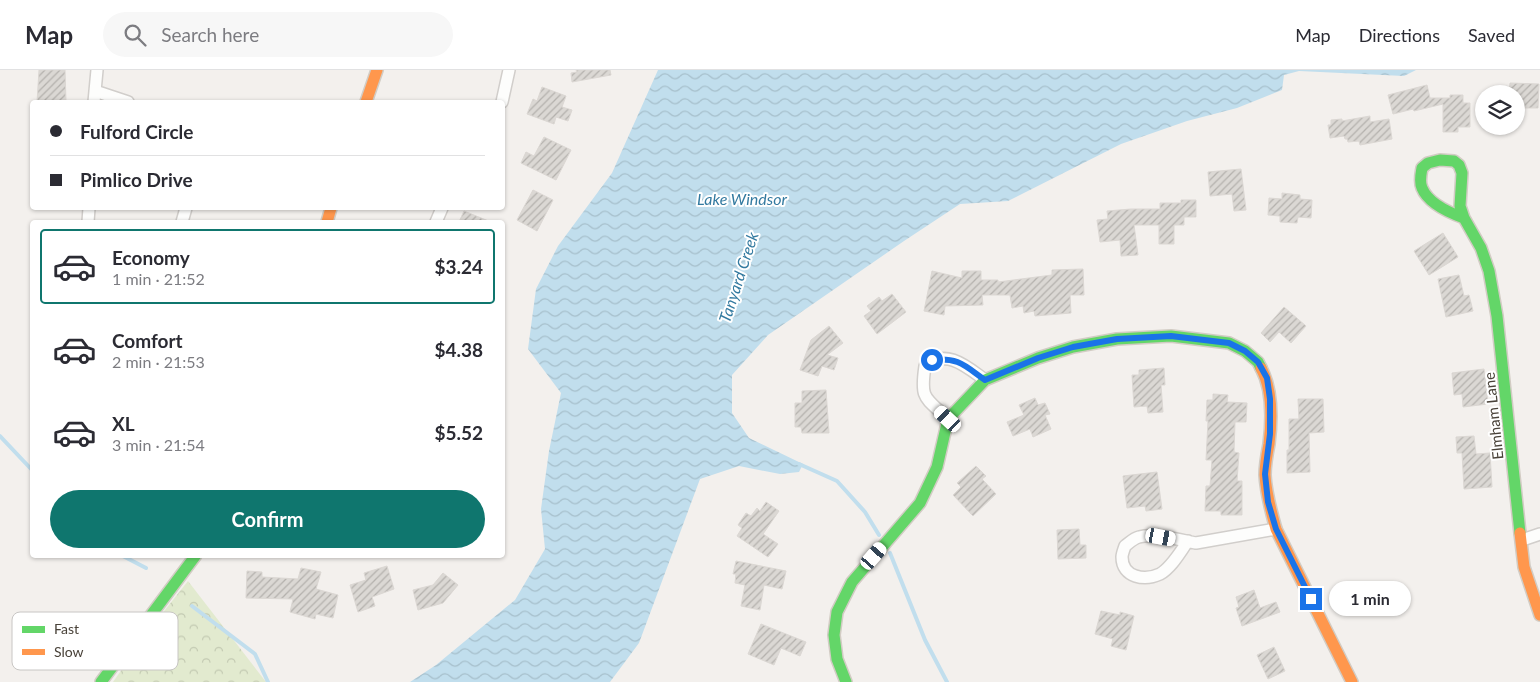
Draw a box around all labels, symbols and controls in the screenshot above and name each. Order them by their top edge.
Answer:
search box [103,12,453,57]
text: Map [25,20,73,49]
icon: search [121,21,149,49]
text: Search here [161,23,259,46]
text: Map [1295,24,1331,46]
text: Directions [1359,24,1440,46]
text: Saved [1468,24,1515,46]
map controls [1475,85,1525,135]
button: layers [1475,85,1525,135]
text: Fulford Circle [80,120,193,143]
text: Pimlico Drive [80,168,193,191]
water label: Lake Windsor [697,189,787,208]
water label: Tanyard Creek [714,229,762,325]
icon: car [52,244,97,289]
text: Economy [112,246,190,269]
text: $3.24 [434,255,483,278]
text: 1 min · 21:52 [112,269,205,288]
icon: car [52,327,97,372]
text: Comfort [112,329,183,352]
text: $4.38 [434,338,483,361]
route start [921,349,943,371]
text: 2 min · 21:53 [112,352,205,371]
street label: Elmham Lane [1479,371,1507,461]
car [931,403,964,435]
icon: car [52,410,97,455]
text: XL [112,412,135,435]
text: $5.52 [434,421,483,444]
text: 3 min · 21:54 [112,435,205,454]
button: Confirm [50,490,485,548]
car [1144,527,1177,547]
car [858,540,889,572]
callout: 1 min [1328,582,1411,616]
route end [1300,588,1322,610]
text: 1 min [1350,589,1390,608]
legend [12,612,178,670]
text: Fast [54,620,79,637]
text: Slow [54,643,84,660]

